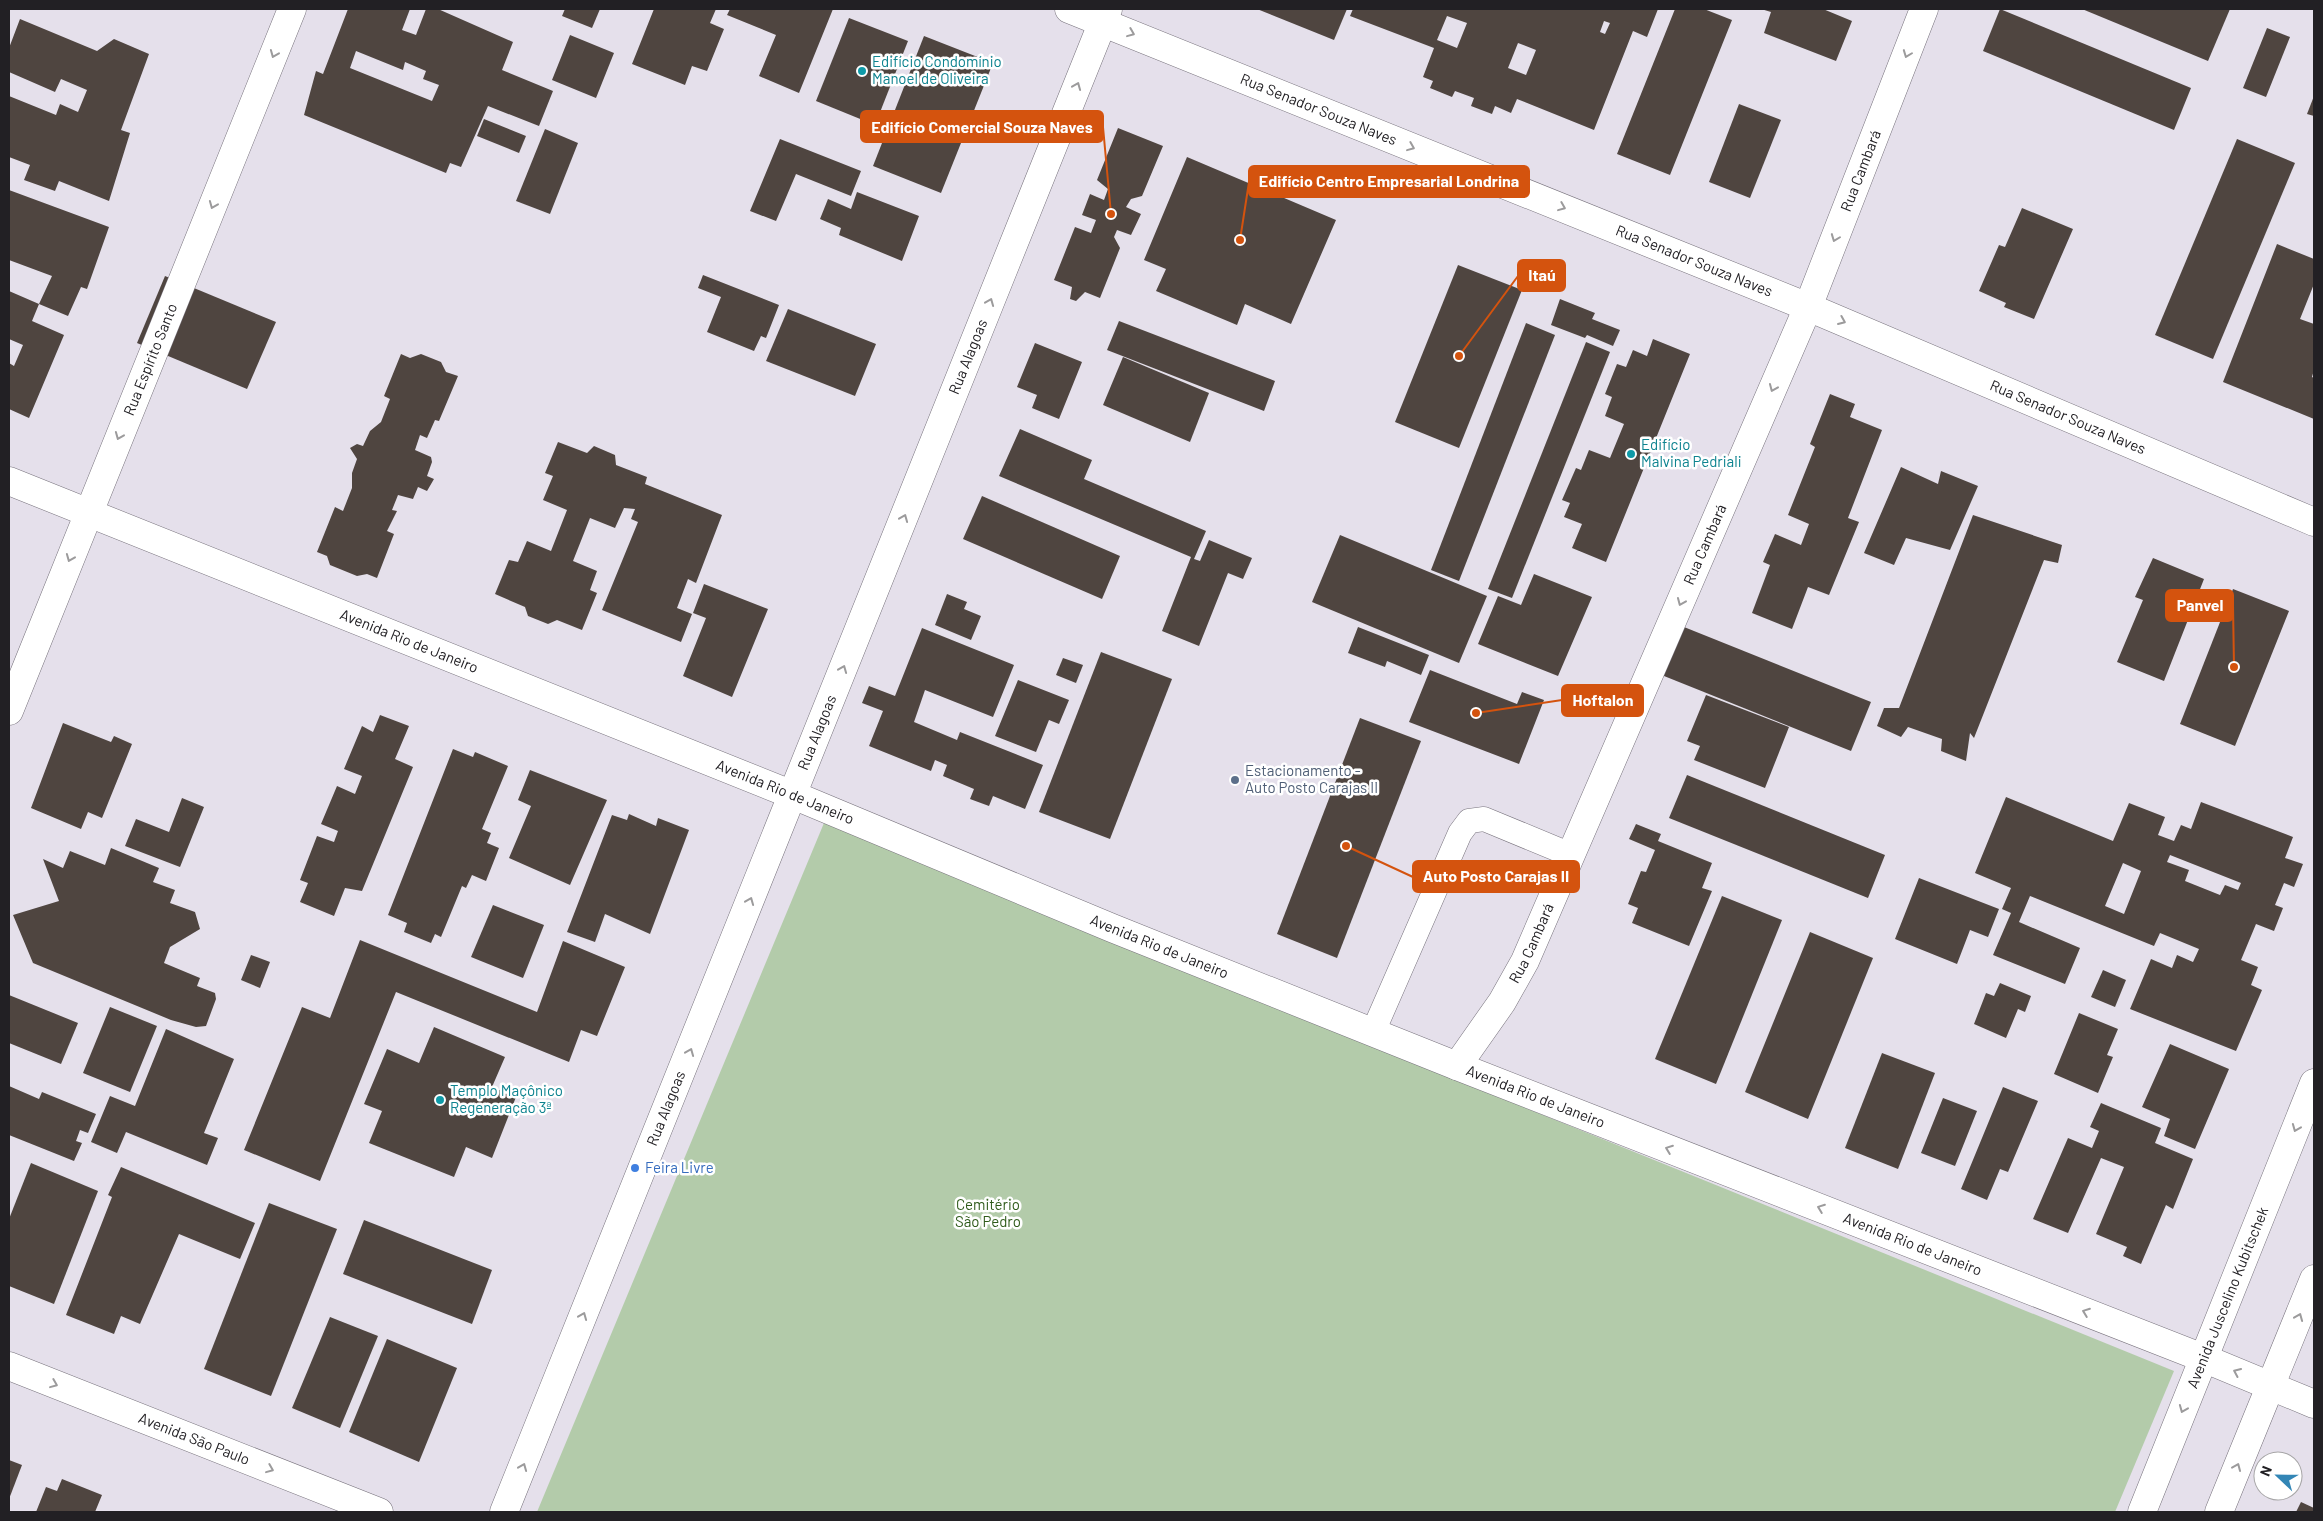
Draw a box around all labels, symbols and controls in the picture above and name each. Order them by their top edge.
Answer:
one-way arrow [1126,28,1134,38]
one-way arrow [270,49,280,58]
one-way arrow [1903,49,1913,58]
place label: Edifício Condomínio Manoel de Oliveira [872,52,1002,87]
marker: Edifício Condomínio Manoel de Oliveira [856,65,868,77]
street label: Rua Senador Souza Naves [1238,69,1400,148]
one-way arrow [1071,83,1081,91]
callout: Edifício Comercial Souza Naves [861,111,1103,142]
text: Edifício Comercial Souza Naves [871,117,1093,136]
street label: Rua Cambará [1836,127,1884,214]
one-way arrow [1406,140,1415,151]
callout: Edifício Centro Empresarial Londrina [1249,166,1529,197]
text: Edifício Centro Empresarial Londrina [1259,171,1519,190]
one-way arrow [209,200,219,209]
one-way arrow [1557,201,1566,212]
street label: Rua Senador Souza Naves [1613,220,1775,300]
one-way arrow [1831,233,1841,242]
callout: Itaú [1518,260,1565,291]
text: Itaú [1528,265,1556,284]
one-way arrow [984,298,995,307]
street label: Rua Espírito Santo [119,300,180,418]
one-way arrow [1837,315,1846,326]
street label: Rua Alagoas [944,316,990,397]
street label: Rua Senador Souza Naves [1988,375,2149,457]
one-way arrow [1768,383,1779,392]
one-way arrow [115,432,125,440]
place label: Edifício Malvina Pedriali [1641,435,1742,470]
marker: Edifício Malvina Pedriali [1625,448,1637,460]
street label: Rua Cambará [1679,501,1730,587]
one-way arrow [898,514,908,523]
one-way arrow [66,553,77,562]
callout: Panvel [2166,590,2233,621]
text: Panvel [2177,595,2223,614]
one-way arrow [1676,597,1687,606]
street label: Avenida Rio de Janeiro [338,605,481,676]
one-way arrow [837,665,848,674]
callout: Hoftalon [1562,685,1643,716]
text: Hoftalon [1572,690,1634,709]
street label: Rua Alagoas [793,692,839,772]
street label: Avenida Rio de Janeiro [714,755,857,827]
place label: Estacionamento - Auto Posto Carajas II [1245,761,1378,796]
marker: Estacionamento - Auto Posto Carajas II [1229,774,1241,786]
callout: Auto Posto Carajas II [1413,861,1579,892]
text: Auto Posto Carajas II [1423,866,1569,885]
one-way arrow [744,897,754,906]
street label: Rua Cambará [1504,900,1557,986]
street label: Avenida Rio de Janeiro [1088,910,1231,982]
one-way arrow [683,1048,694,1057]
street label: Avenida Rio de Janeiro [1464,1061,1608,1131]
street label: Rua Alagoas [642,1068,688,1148]
place label: Templo Maçônico Regeneração 3ª [450,1081,563,1116]
marker: Templo Maçônico Regeneração 3ª [434,1094,446,1106]
one-way arrow [2292,1123,2302,1132]
one-way arrow [1665,1145,1674,1155]
place label: Feira Livre [645,1158,714,1176]
marker: Feira Livre [629,1162,641,1174]
park label: Cemitério São Pedro [955,1195,1021,1230]
street label: Avenida Juscelino Kubitschek [2183,1203,2272,1390]
one-way arrow [1817,1204,1825,1214]
street label: Avenida Rio de Janeiro [1841,1208,1985,1279]
one-way arrow [2082,1308,2091,1318]
one-way arrow [577,1312,587,1321]
one-way arrow [2293,1313,2303,1322]
one-way arrow [2233,1368,2242,1379]
one-way arrow [49,1378,58,1388]
one-way arrow [2179,1404,2189,1412]
street label: Avenida São Paulo [136,1408,253,1468]
north arrow [2253,1451,2303,1501]
one-way arrow [265,1463,274,1474]
one-way arrow [516,1463,527,1472]
one-way arrow [2231,1463,2242,1472]
text: N [2256,1463,2275,1478]

